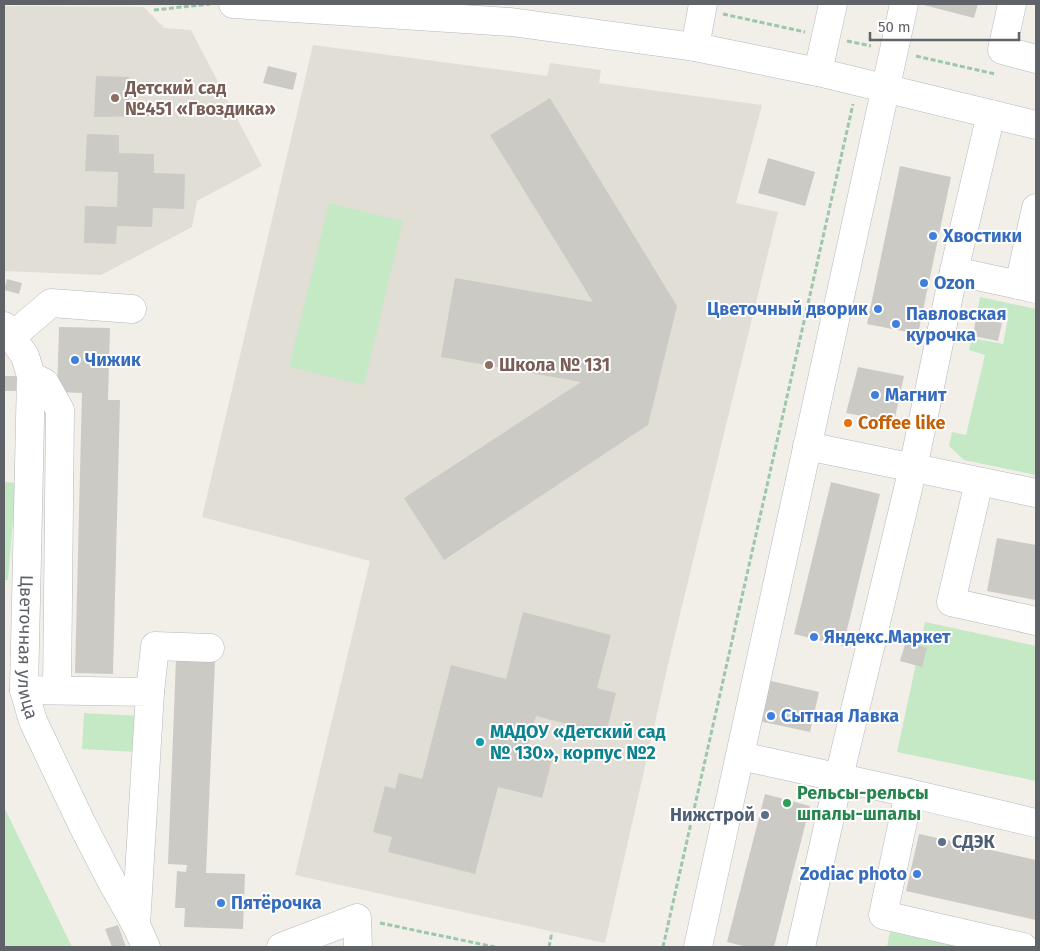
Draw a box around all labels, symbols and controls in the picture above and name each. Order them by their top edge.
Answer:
scale bar [870,10,1019,42]
text: 50 m [878,18,911,36]
place label: Детский сад №451 «Гвоздика» [124,77,276,120]
marker: Детский сад №451 «Гвоздика» [109,92,121,104]
place label: Хвостики [942,225,1022,247]
marker: Хвостики [927,230,939,242]
place label: Ozon [934,272,975,294]
marker: Ozon [918,277,930,289]
place label: Цветочный дворик [707,298,868,320]
marker: Цветочный дворик [872,303,884,315]
place label: Павловская курочка [906,303,1006,346]
marker: Павловская курочка [890,318,902,330]
place label: Чижик [85,349,141,371]
marker: Чижик [69,354,81,366]
place label: Школа № 131 [499,354,610,376]
marker: Школа № 131 [483,359,495,371]
place label: Магнит [885,384,947,406]
marker: Магнит [869,389,881,401]
place label: Coffee like [858,412,945,434]
marker: Coffee like [842,417,854,429]
street label: Цветочная улица [13,575,43,722]
place label: Яндекс.Маркет [824,626,951,648]
marker: Яндекс.Маркет [808,631,820,643]
place label: Сытная Лавка [781,705,899,727]
marker: Сытная Лавка [765,710,777,722]
place label: МАДОУ «Детский сад № 130», корпус №2 [490,721,666,764]
marker: МАДОУ «Детский сад № 130», корпус №2 [474,736,486,748]
place label: Рельсы-рельсы шпалы-шпалы [797,782,929,825]
marker: Рельсы-рельсы шпалы-шпалы [781,797,793,809]
place label: Нижстрой [670,804,755,826]
marker: Нижстрой [759,809,771,821]
place label: СДЭК [952,831,995,853]
marker: СДЭК [936,836,948,848]
place label: Zodiac photo [800,863,907,885]
marker: Zodiac photo [911,868,923,880]
place label: Пятёрочка [231,892,322,914]
marker: Пятёрочка [215,897,227,909]

